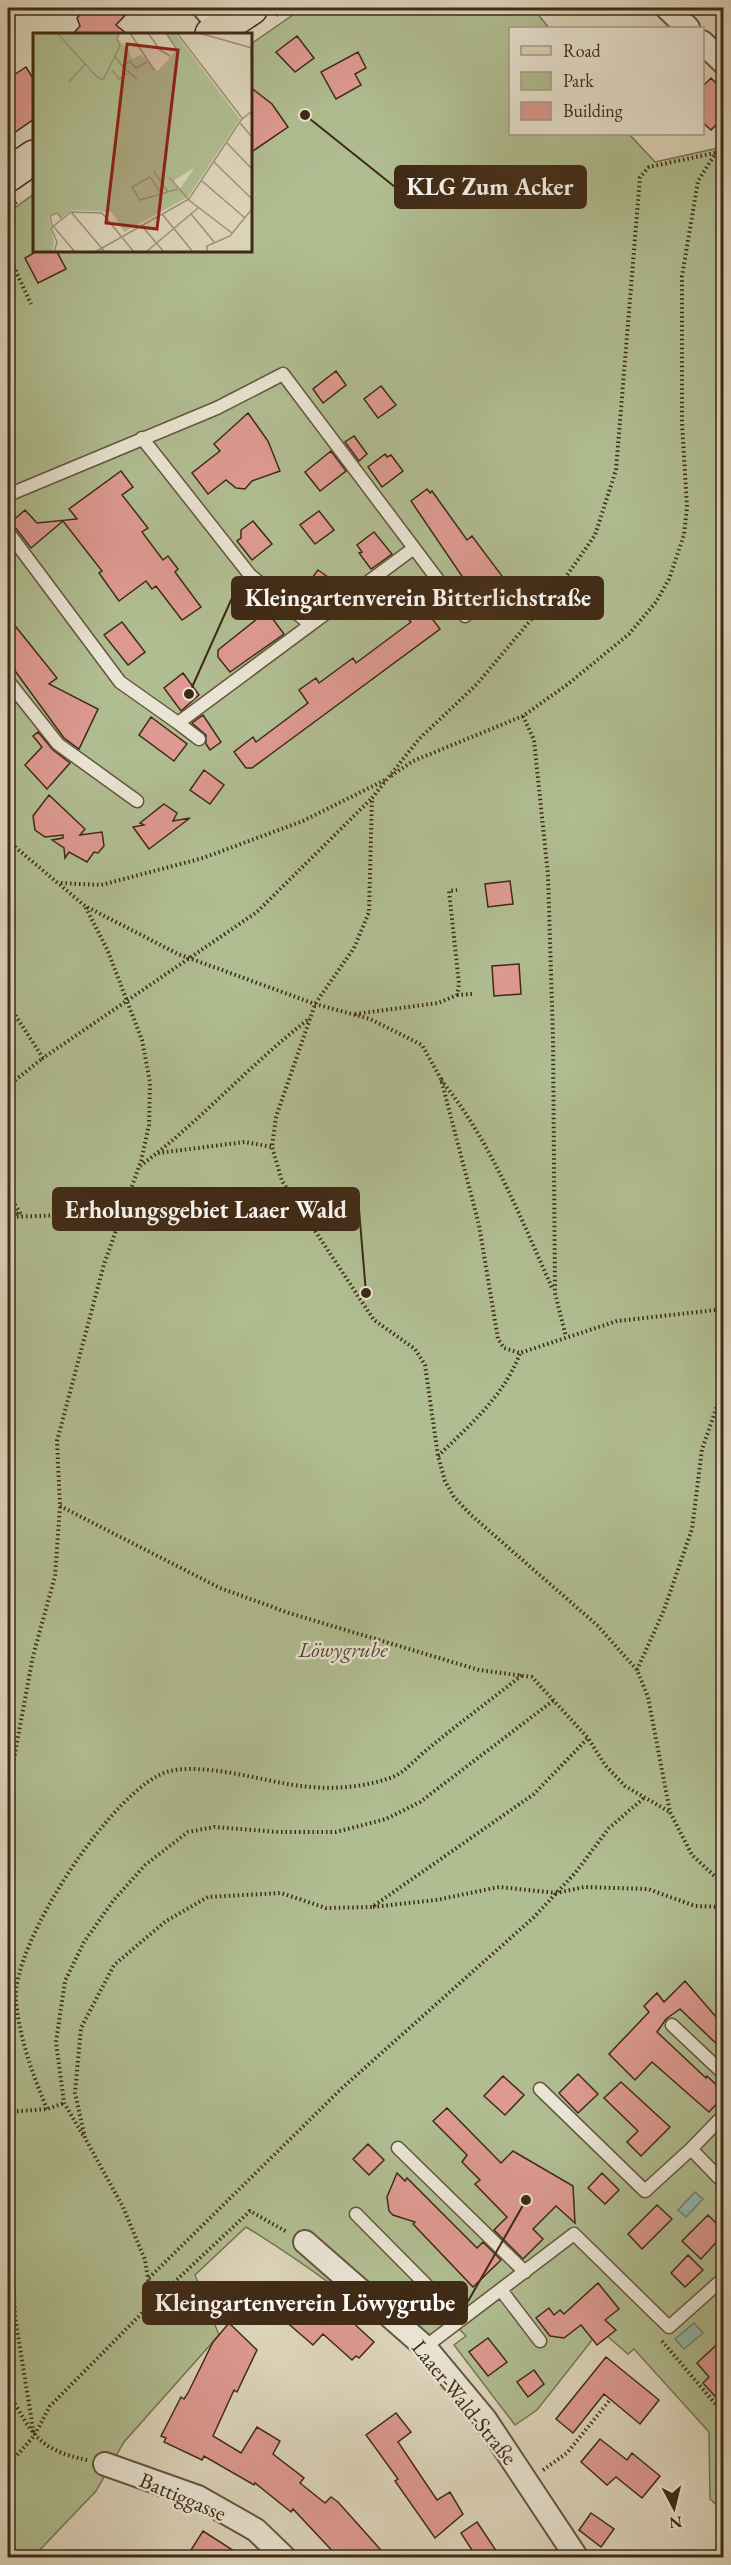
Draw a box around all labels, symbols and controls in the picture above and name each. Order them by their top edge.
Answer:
legend [509,27,704,135]
inset map [33,33,252,252]
text: Road [563,39,602,62]
text: Park [563,69,594,92]
text: Building [563,99,623,122]
callout: KLG Zum Acker [395,166,586,208]
text: KLG Zum Acker [406,171,574,202]
callout: Kleingartenverein Bitterlichstraße [232,577,603,619]
text: Kleingartenverein Bitterlichstraße [245,582,591,614]
callout: Erholungsgebiet Laaer Wald [53,1188,359,1230]
text: Erholungsgebiet Laaer Wald [65,1194,348,1226]
park label: Löwygrube [297,1635,388,1664]
callout: Kleingartenverein Löwygrube [143,2282,467,2324]
text: Kleingartenverein Löwygrube [155,2287,455,2319]
street label: Laaer-Wald-Straße [405,2334,524,2471]
street label: Battiggasse [135,2465,231,2528]
north arrow [644,2478,704,2538]
text: N [668,2511,683,2534]

